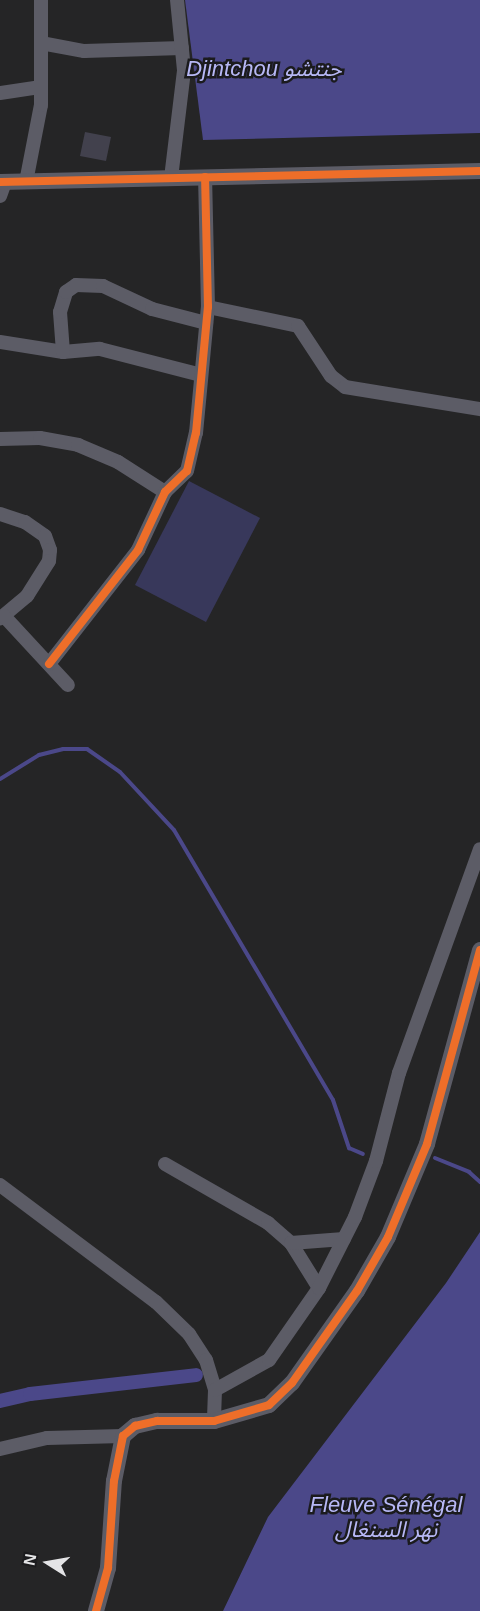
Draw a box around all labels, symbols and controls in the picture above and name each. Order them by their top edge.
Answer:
water label: Djintchou جنتشو [186,56,342,82]
water label: Fleuve Sénégal نهر السنغال [310,1491,462,1542]
north arrow [18,1533,78,1593]
text: N [20,1552,39,1567]

